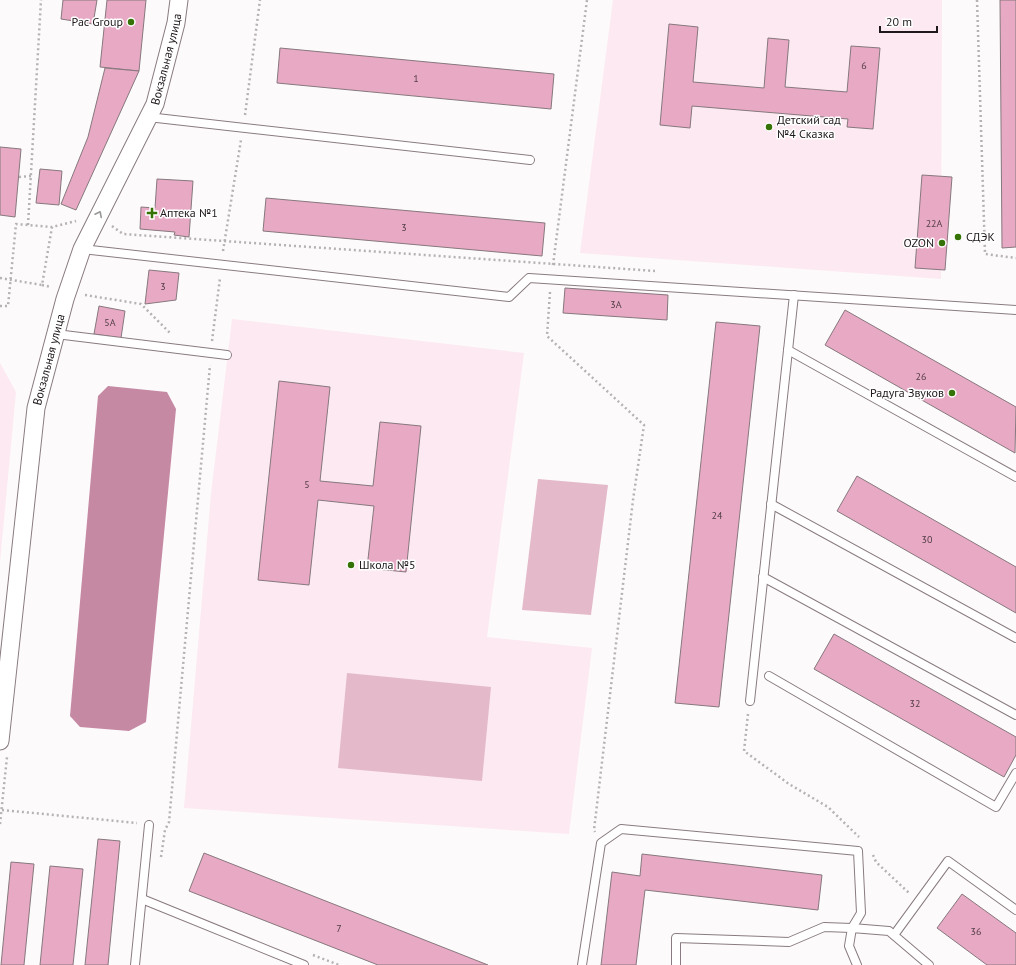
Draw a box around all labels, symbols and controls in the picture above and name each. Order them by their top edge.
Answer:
scale bar [880,8,937,34]
street label: Вокзальная улица [147,13,184,107]
place label: Pac Group [72,14,123,29]
text: 20 m [886,14,912,29]
marker: Pac Group [126,17,136,27]
house number: 6 [861,59,867,72]
house number: 1 [413,72,419,85]
place label: Детский сад №4 Сказка [777,112,841,141]
marker: Детский сад №4 Сказка [764,122,774,132]
place label: Аптека №1 [160,205,218,220]
marker: Аптека №1 [147,208,157,218]
one-way arrow [94,211,102,218]
house number: 22А [926,217,943,230]
house number: 3 [401,221,407,234]
place label: СДЭК [966,229,995,244]
marker: СДЭК [953,232,963,242]
place label: OZON [904,235,934,250]
marker: OZON [937,238,947,248]
house number: 3 [160,280,166,293]
house number: 3А [610,298,622,311]
street label: Вокзальная улица [29,312,68,407]
house number: 5А [104,316,116,329]
house number: 26 [916,370,926,383]
place label: Радуга Звуков [870,385,944,400]
marker: Радуга Звуков [947,388,957,398]
house number: 5 [304,478,310,491]
house number: 24 [712,509,723,522]
house number: 30 [922,533,933,546]
place label: Школа №5 [359,557,416,572]
marker: Школа №5 [346,560,356,570]
house number: 32 [910,697,920,710]
house number: 7 [336,922,342,935]
house number: 36 [971,925,981,938]

